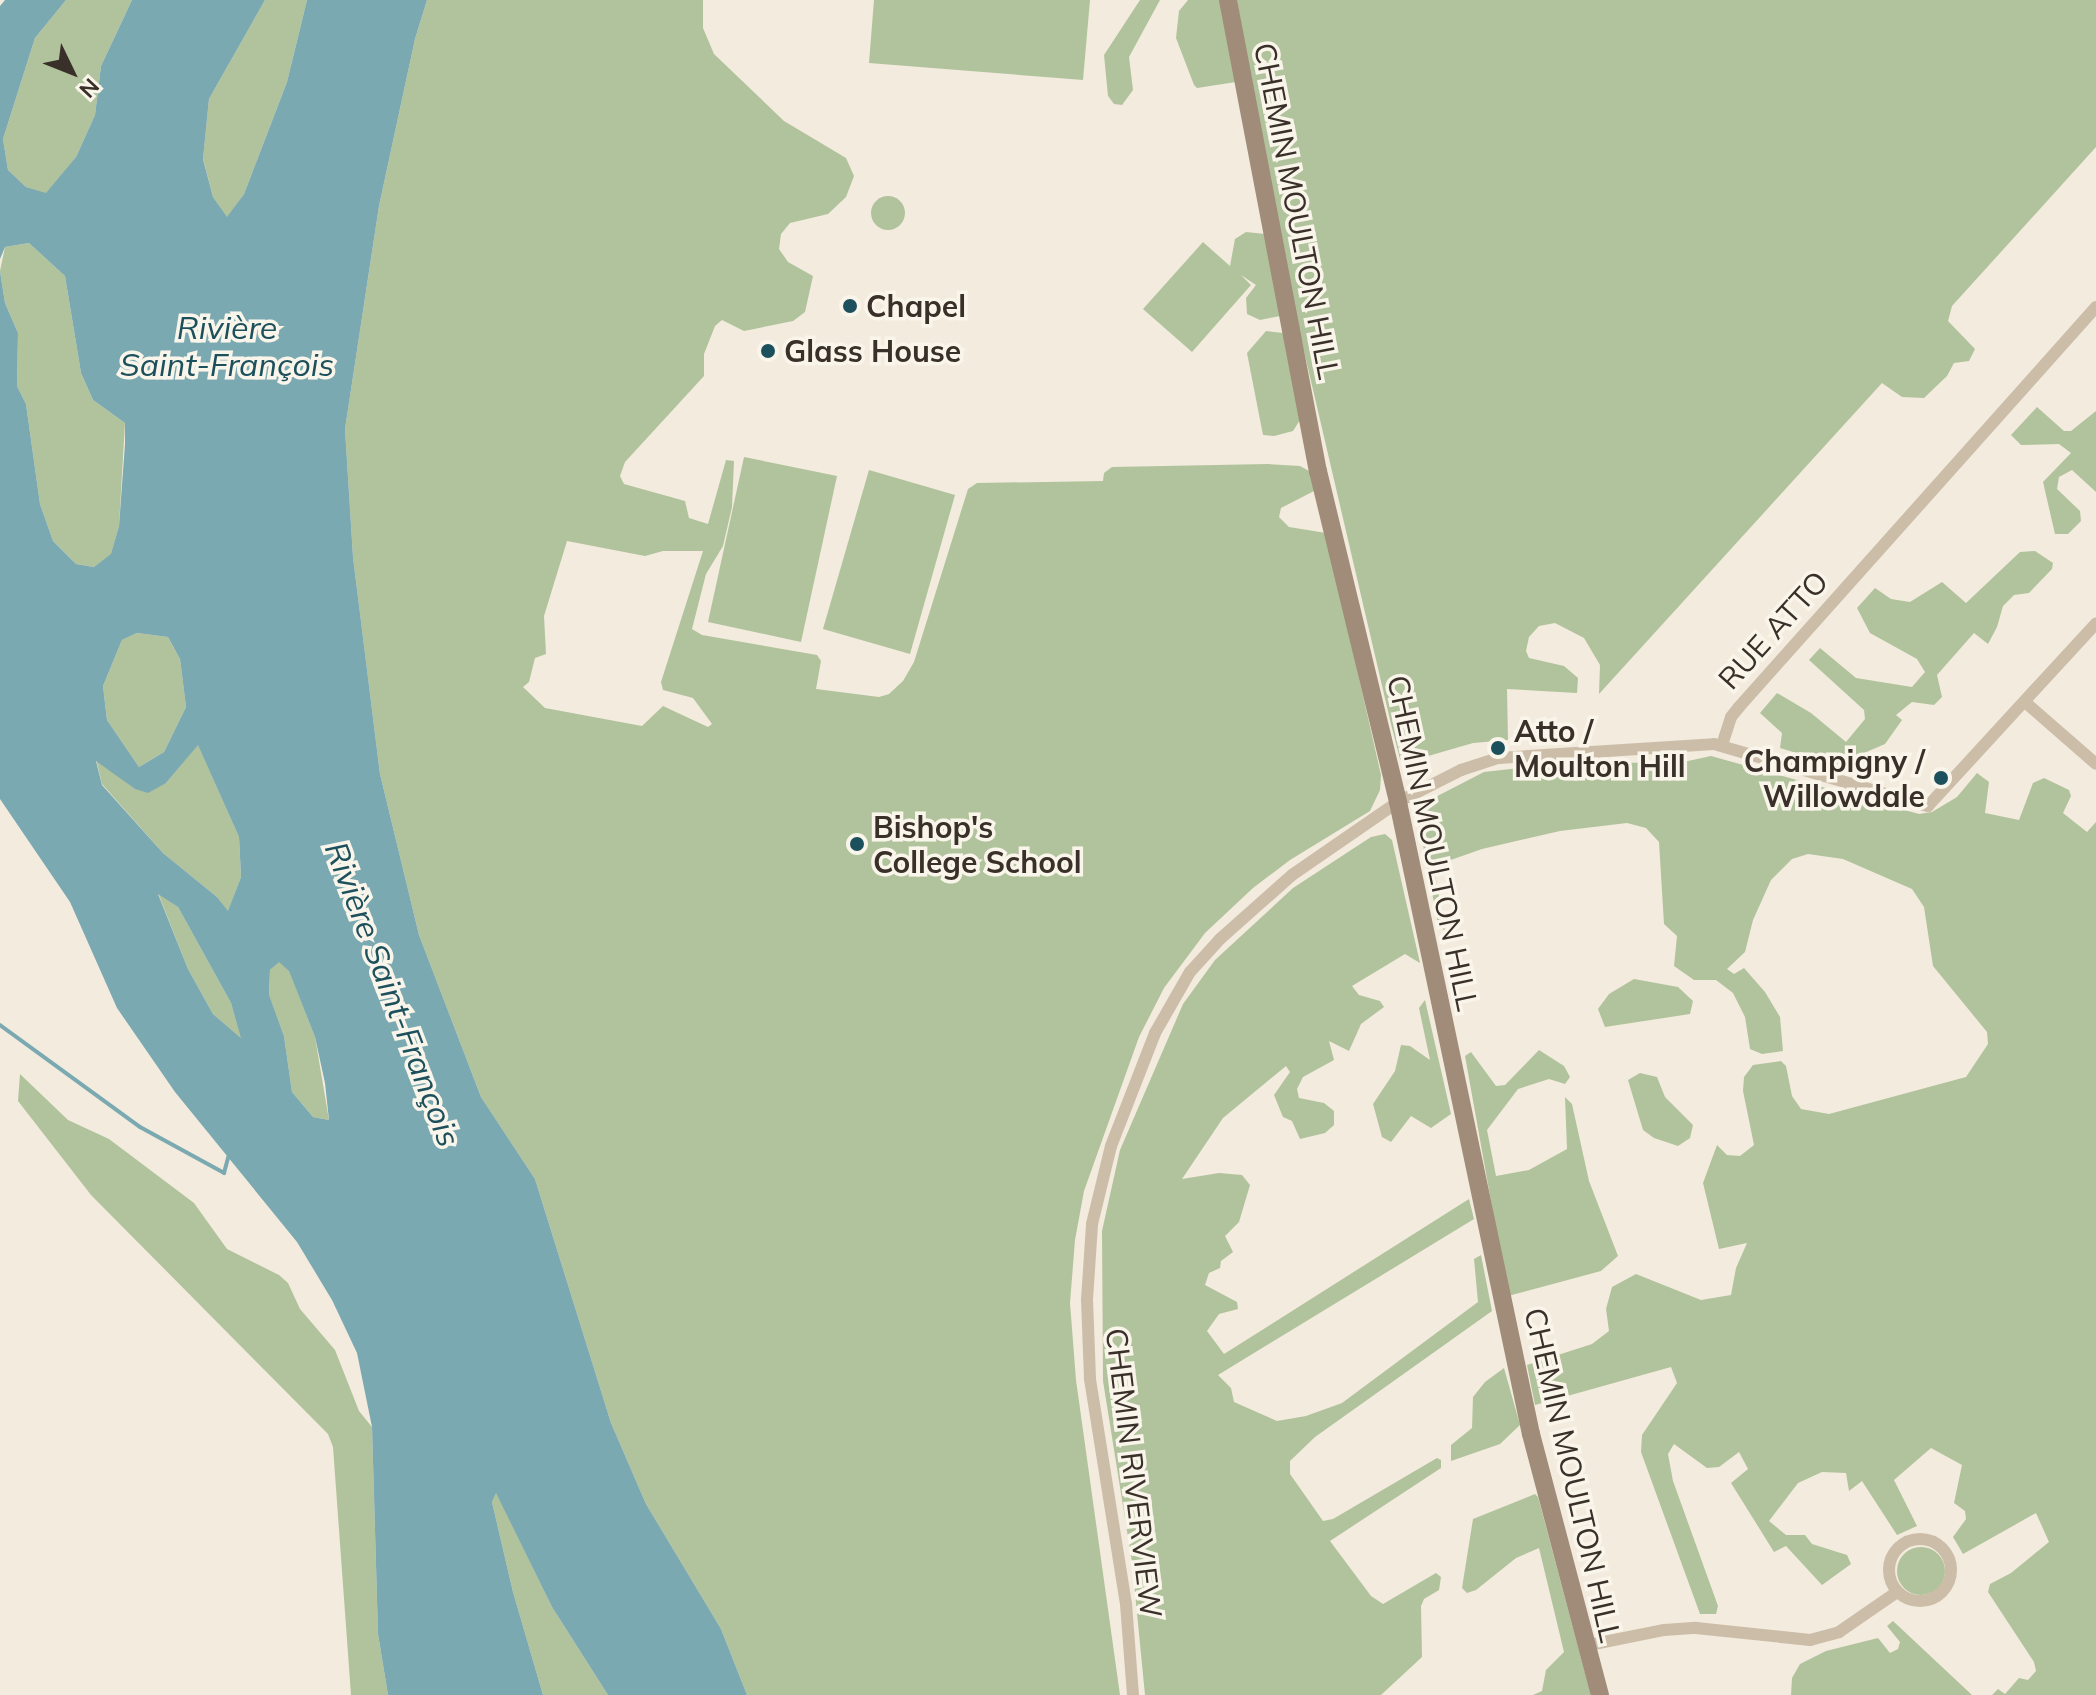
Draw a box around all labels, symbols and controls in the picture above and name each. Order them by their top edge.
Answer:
north arrow [32,32,112,112]
street label: CHEMIN MOULTON HILL [1247,40,1347,382]
text: N [74,73,105,104]
place label: Chapel [866,288,966,324]
marker: Chapel [841,297,859,315]
water label: Rivière Saint-François [120,309,334,384]
place label: Glass House [784,333,961,369]
marker: Glass House [759,342,777,360]
street label: RUE ATTO [1711,564,1835,696]
street label: CHEMIN MOULTON HILL [1380,672,1486,1014]
place label: Atto / Moulton Hill [1514,713,1686,784]
marker: Atto / Moulton Hill [1489,739,1507,757]
place label: Champigny / Willowdale [1744,743,1925,814]
marker: Champigny / Willowdale [1932,769,1950,787]
place label: Bishop's College School [873,809,1082,880]
marker: Bishop's College School [848,835,866,853]
water label: Rivière Saint-François [317,836,469,1152]
street label: CHEMIN MOULTON HILL [1517,1304,1629,1646]
street label: CHEMIN RIVERVIEW [1098,1326,1170,1620]

